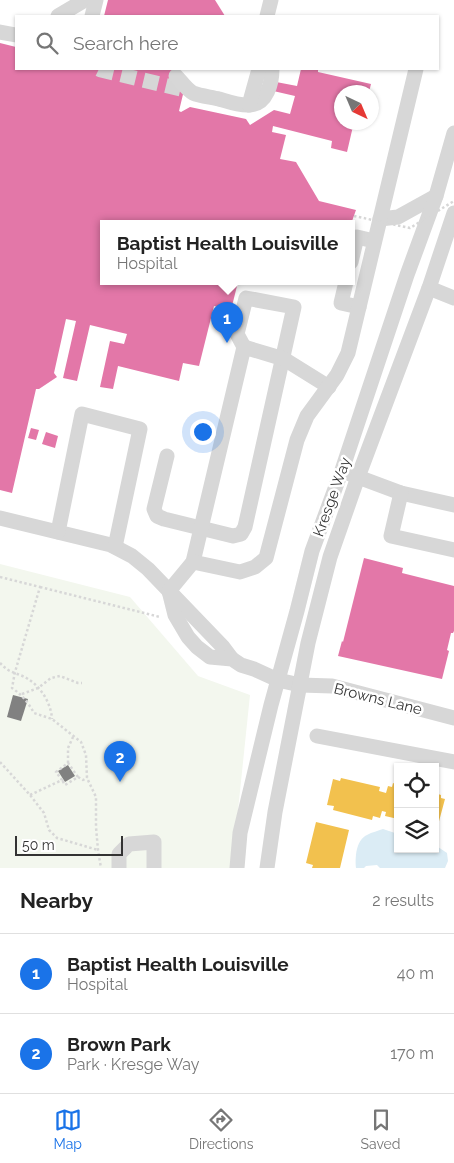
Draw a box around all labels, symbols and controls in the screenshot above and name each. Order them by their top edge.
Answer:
search box [15,15,439,70]
icon: search [33,29,61,57]
text: Search here [73,32,179,54]
north arrow [334,85,379,130]
popup [100,220,355,285]
text: Baptist Health Louisville [117,232,338,254]
text: Hospital [117,254,177,273]
pin: 1 [211,302,243,343]
your location [190,419,216,445]
street label: Kresge Way [309,455,355,539]
street label: Browns Lane [332,679,424,719]
pin: 2 [104,741,136,782]
map controls [394,763,439,853]
button: locate [394,763,439,808]
button: layers [394,808,439,853]
scale bar [15,833,122,856]
text: 50 m [22,837,55,853]
text: Nearby [20,888,93,913]
text: 2 results [372,891,434,910]
text: Baptist Health Louisville [67,953,289,975]
text: 1 [32,964,40,983]
text: 40 m [397,964,434,983]
text: Hospital [67,975,128,994]
text: Brown Park [67,1033,171,1055]
text: 2 [31,1044,41,1063]
text: 170 m [390,1044,434,1063]
text: Park · Kresge Way [67,1055,199,1074]
tab: Map [53,1106,82,1152]
tab: Directions [189,1106,254,1152]
tab: Saved [360,1106,401,1152]

